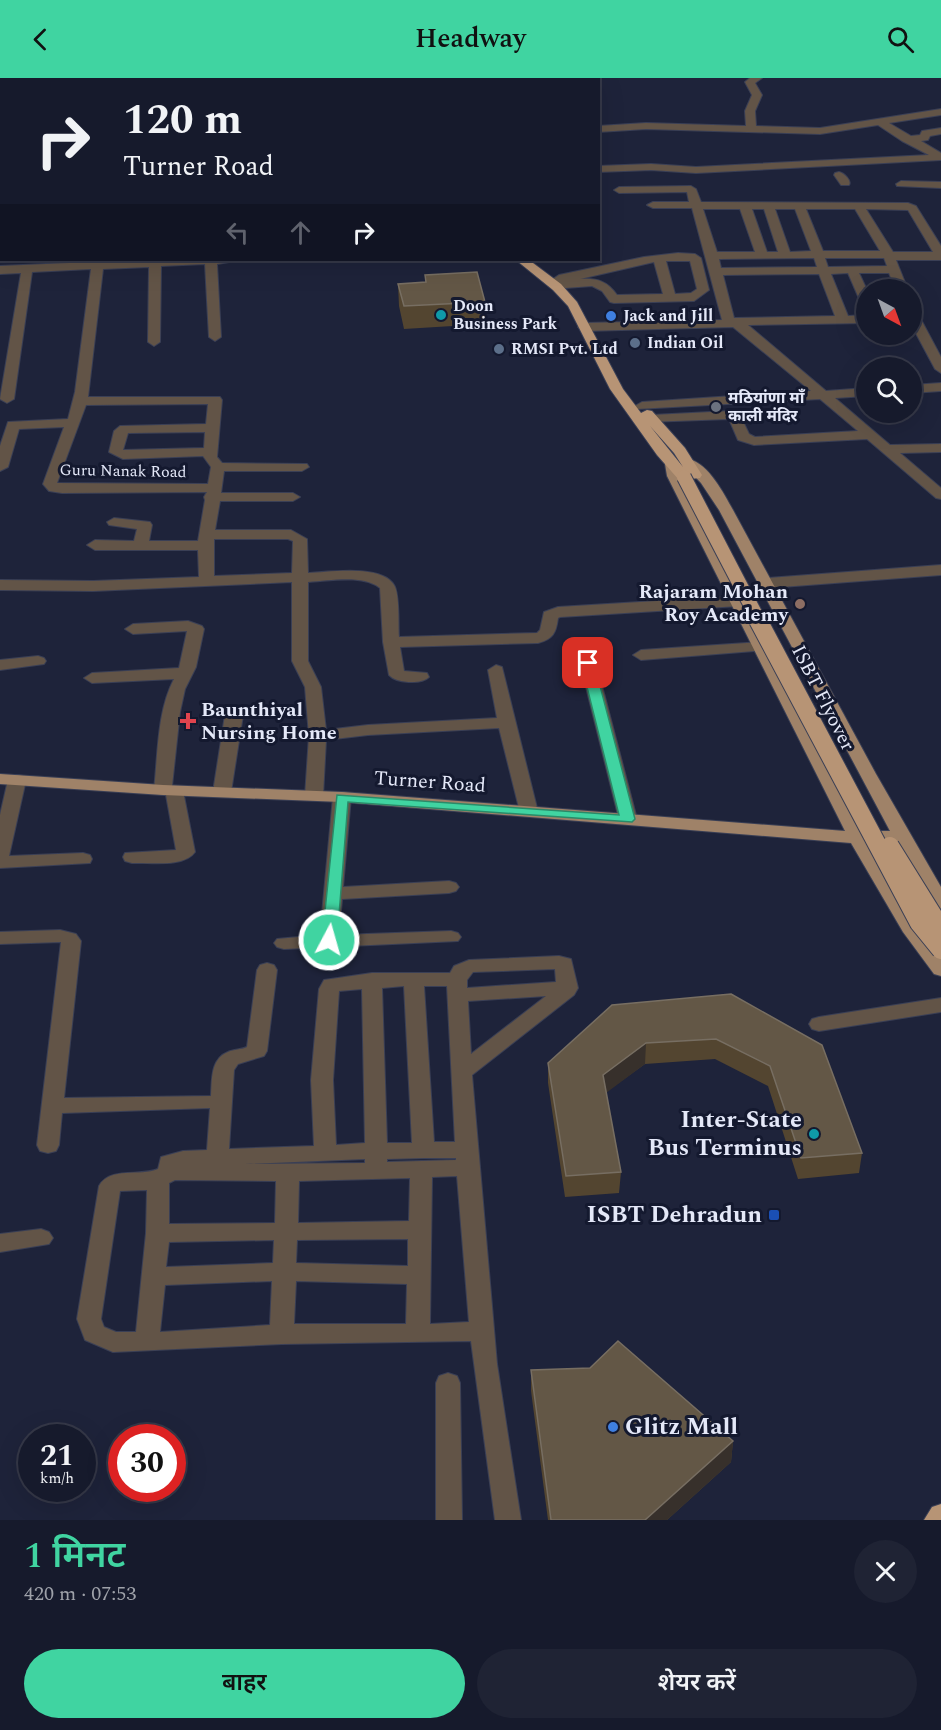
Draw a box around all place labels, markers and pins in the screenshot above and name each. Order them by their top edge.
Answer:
place label: Doon Business Park [453,294,557,336]
place label: Jack and Jill [623,304,713,328]
marker: Doon Business Park [434,308,448,322]
marker: Jack and Jill [604,309,618,323]
place label: Indian Oil [647,331,723,355]
marker: Indian Oil [628,336,642,350]
place label: RMSI Pvt. Ltd [511,337,618,361]
marker: RMSI Pvt. Ltd [492,342,506,356]
place label: मठियांणा माँ काली मंदिर [728,386,805,428]
marker: मठियांणा माँ काली मंदिर [709,400,723,414]
place label: Rajaram Mohan Roy Academy [638,577,789,630]
marker: Rajaram Mohan Roy Academy [793,597,807,611]
pin [562,637,613,688]
place label: Baunthiyal Nursing Home [201,695,337,748]
marker: Baunthiyal Nursing Home [179,712,197,730]
place label: Inter-State Bus Terminus [648,1102,802,1166]
marker: Inter-State Bus Terminus [807,1127,821,1141]
place label: ISBT Dehradun [587,1197,762,1233]
marker: ISBT Dehradun [767,1208,781,1222]
place label: Glitz Mall [625,1409,738,1445]
marker: Glitz Mall [606,1420,620,1434]

